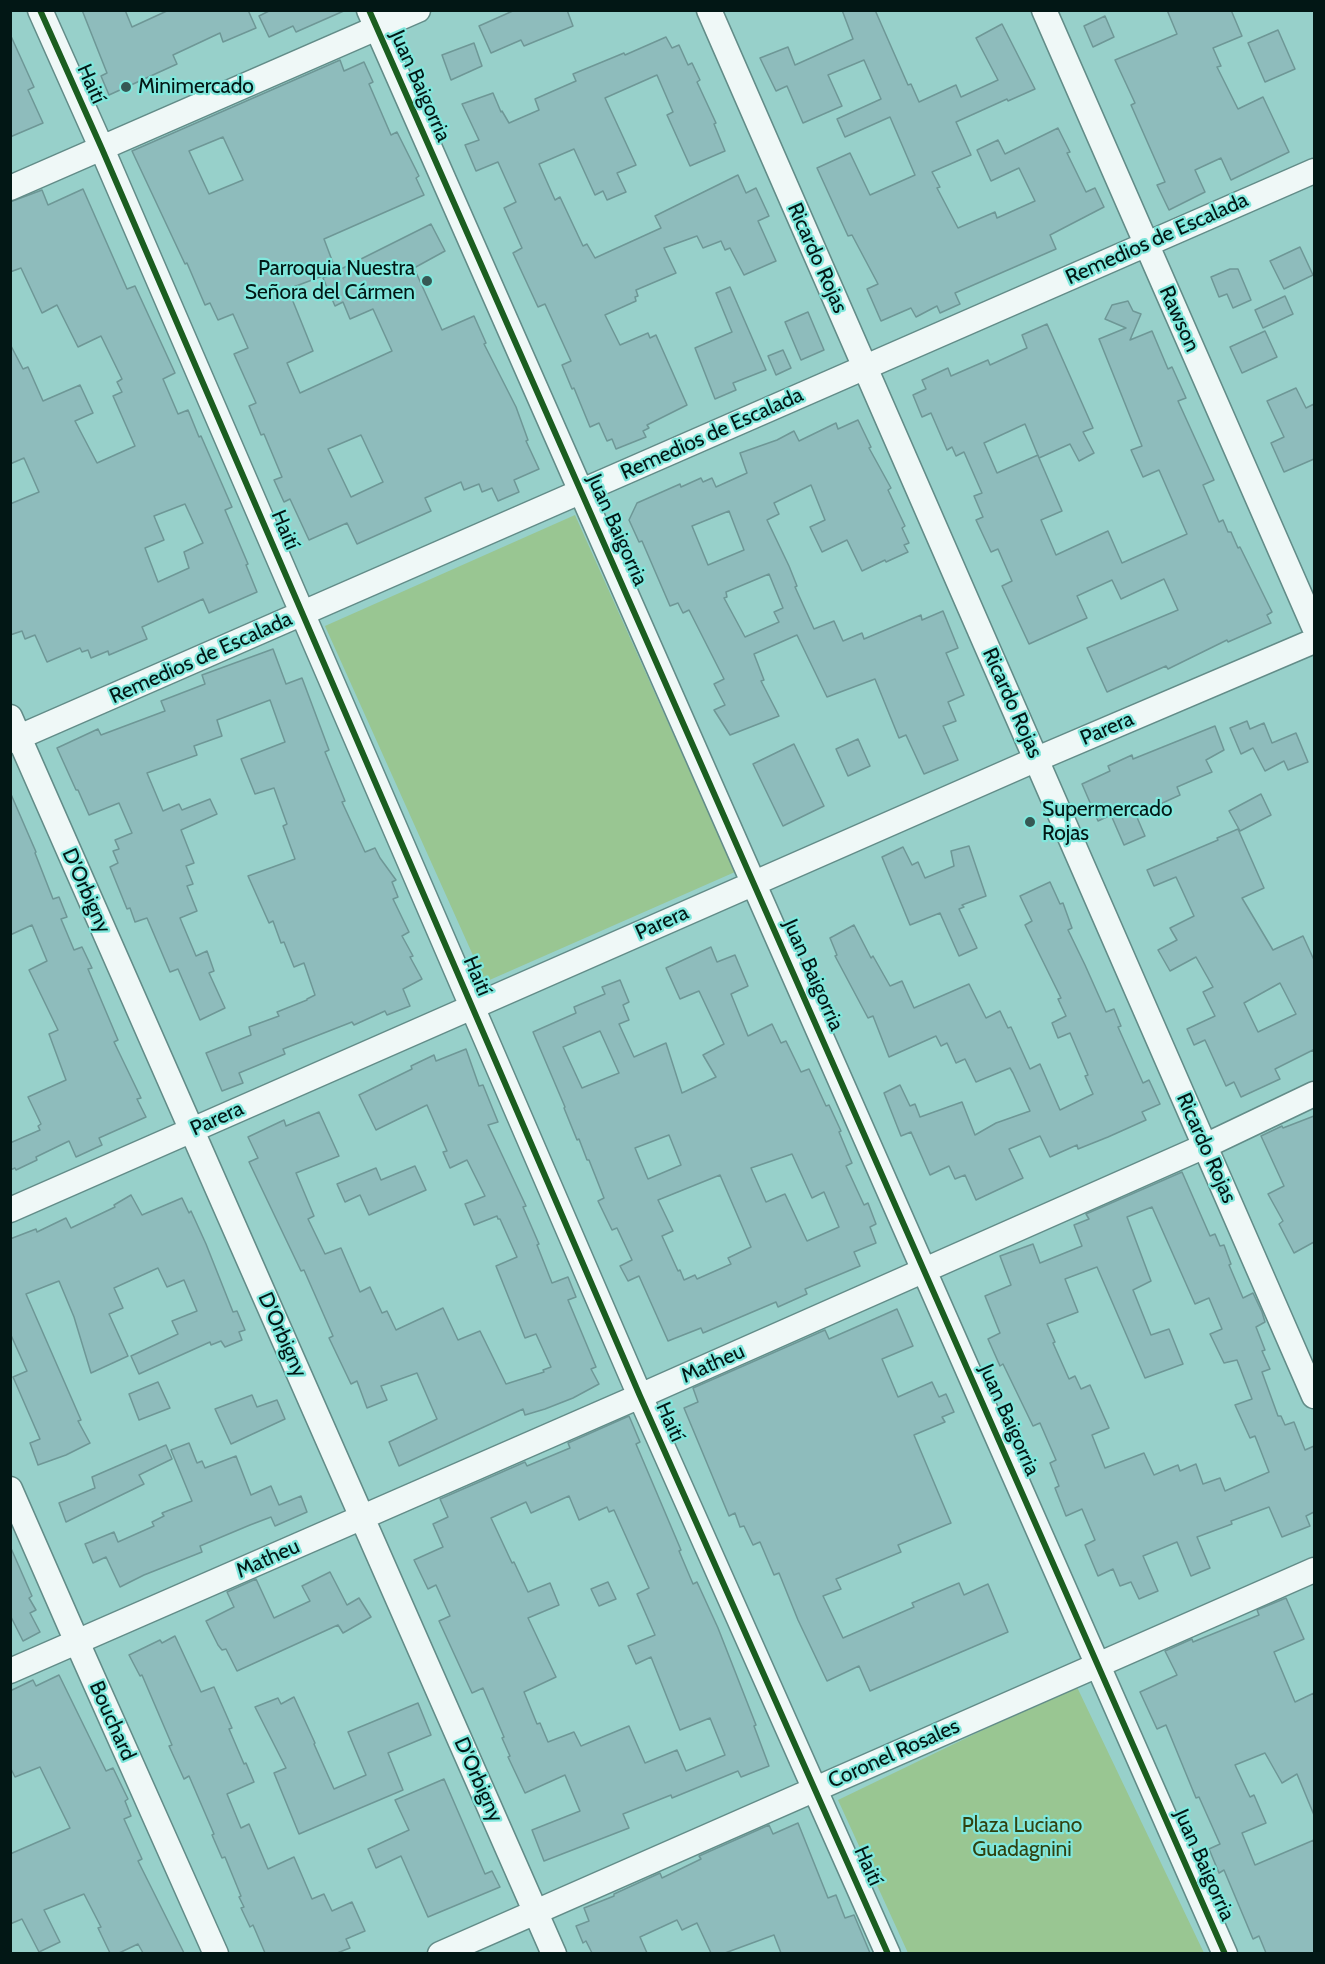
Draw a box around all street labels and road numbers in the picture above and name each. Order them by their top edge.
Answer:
street label: Juan Baigorria [384,26,456,146]
street label: Haití [71,60,111,108]
street label: Remedios de Escalada [1062,187,1252,291]
street label: Ricardo Rojas [782,199,852,317]
street label: Rawson [1153,282,1205,356]
street label: Remedios de Escalada [617,382,807,486]
street label: Juan Baigorria [581,470,653,590]
street label: Haití [265,506,305,554]
street label: Remedios de Escalada [106,606,296,710]
street label: Ricardo Rojas [977,644,1047,762]
street label: Parera [1077,707,1137,751]
street label: D'Orbigny [56,845,116,937]
street label: Parera [632,900,692,946]
street label: Juan Baigorria [777,915,849,1035]
street label: Haití [457,952,497,1000]
street label: Ricardo Rojas [1171,1089,1241,1207]
street label: Parera [187,1096,247,1142]
street label: D'Orbigny [252,1289,312,1381]
street label: Matheu [677,1339,749,1389]
street label: Juan Baigorria [973,1360,1045,1480]
street label: Haití [650,1398,690,1446]
street label: Matheu [232,1534,304,1584]
street label: Bouchard [83,1677,141,1765]
street label: Coronel Rosales [824,1714,964,1794]
street label: D'Orbigny [448,1734,508,1826]
street label: Juan Baigorria [1168,1805,1240,1925]
street label: Haití [848,1842,888,1890]

